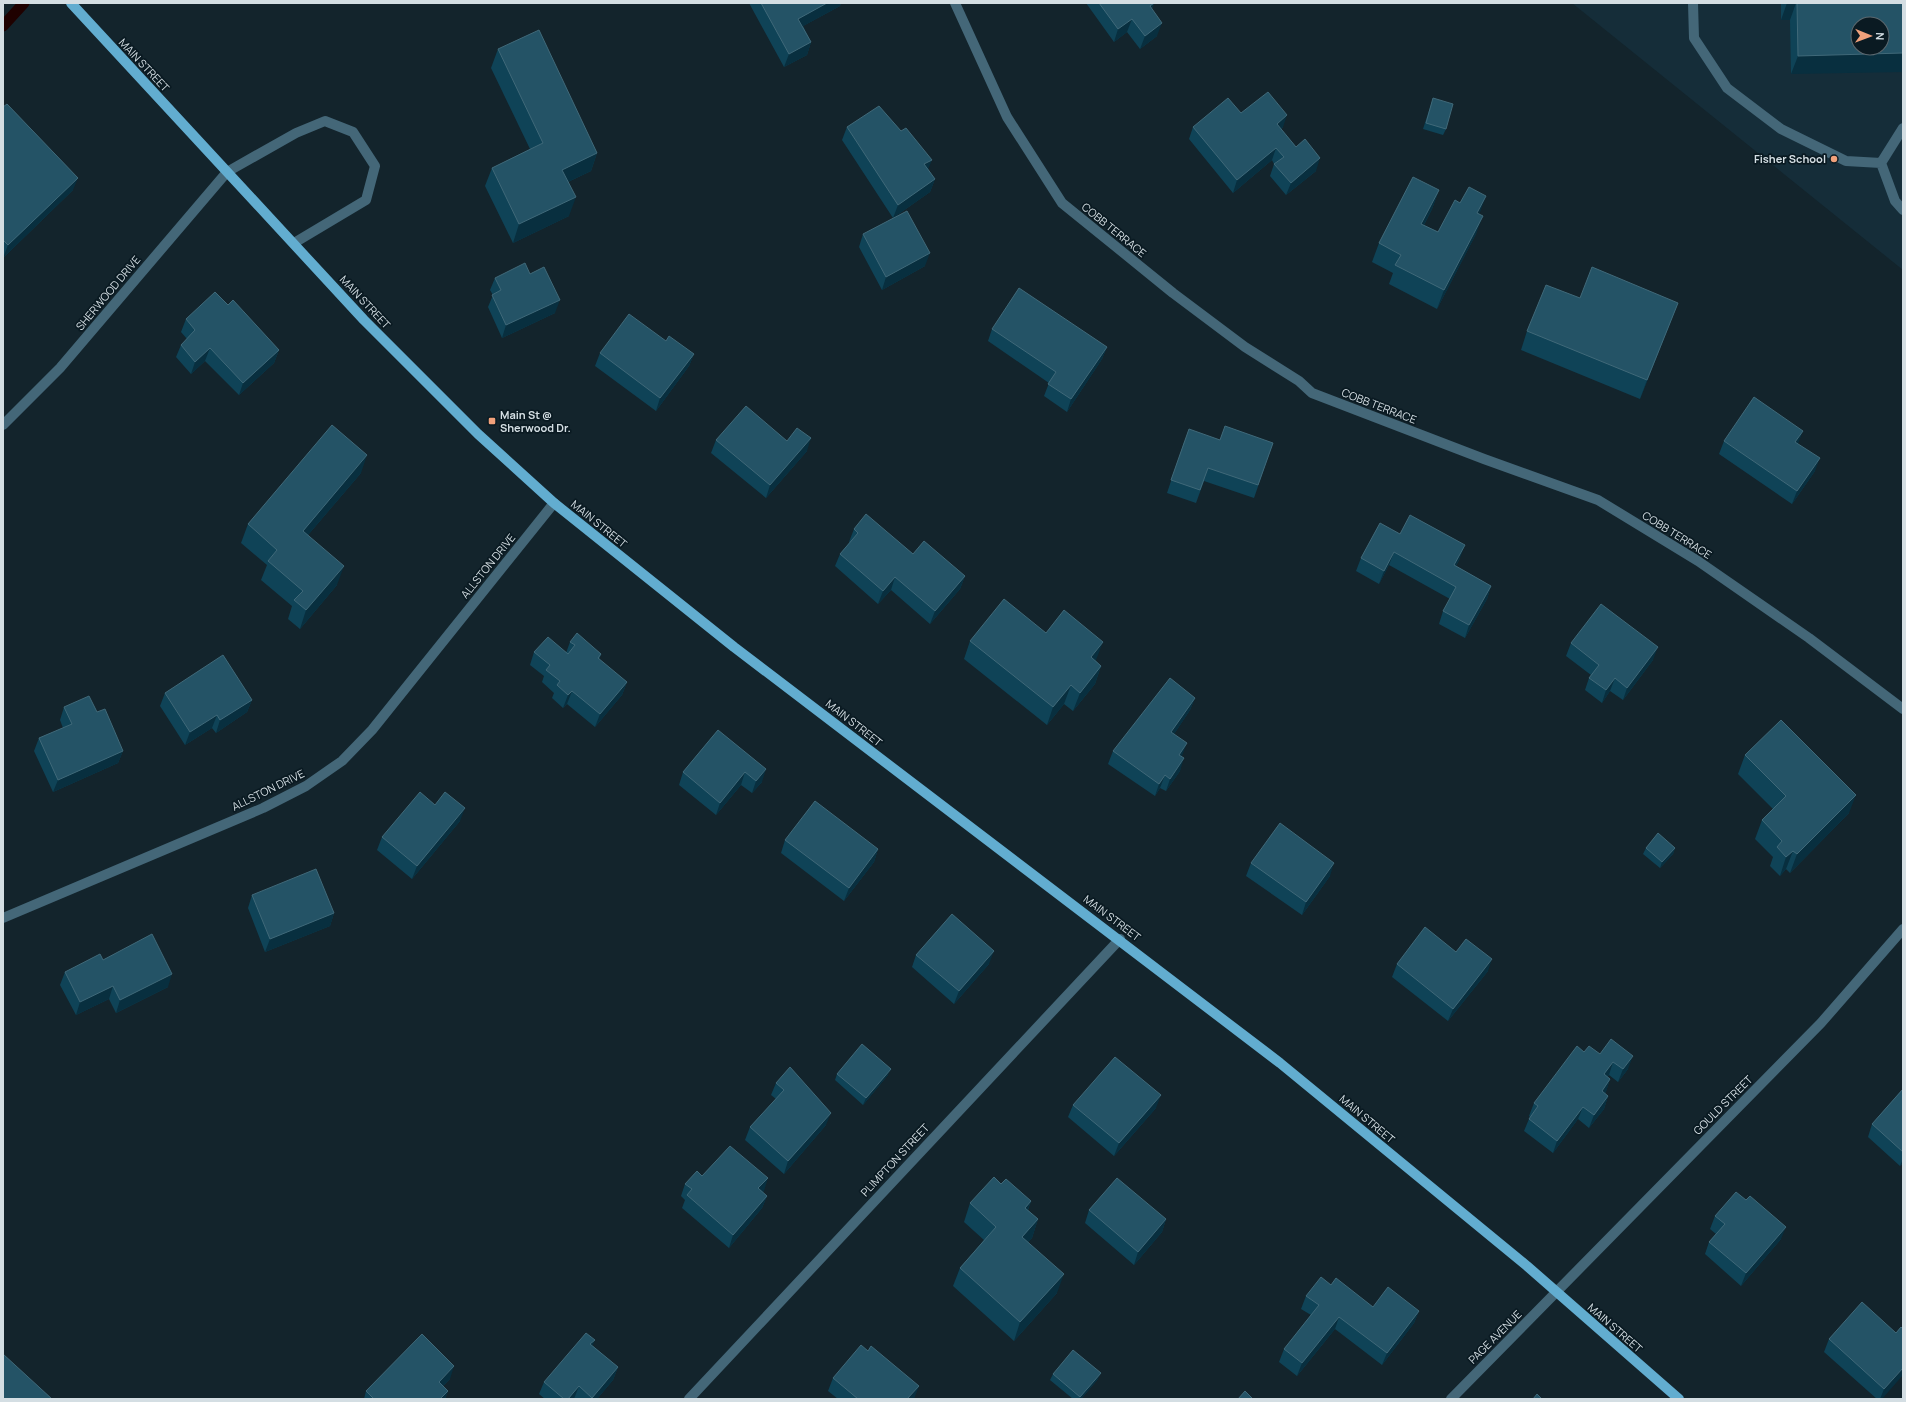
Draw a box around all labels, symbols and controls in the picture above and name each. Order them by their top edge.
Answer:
north arrow [1850,16,1890,56]
text: N [1873,32,1888,40]
street label: MAIN STREET [116,35,173,95]
place label: Fisher School [1754,151,1826,166]
marker: Fisher School [1829,154,1839,164]
street label: COBB TERRACE [1079,199,1150,260]
street label: SHERWOOD DRIVE [72,252,143,333]
street label: MAIN STREET [337,272,394,332]
street label: COBB TERRACE [1340,384,1419,427]
place label: Main St @ Sherwood Dr. [500,407,571,435]
marker: Main St @ Sherwood Dr. [487,416,497,426]
street label: MAIN STREET [568,496,631,551]
street label: COBB TERRACE [1640,507,1715,562]
street label: ALLSTON DRIVE [457,530,518,601]
street label: MAIN STREET [823,696,886,750]
street label: ALLSTON DRIVE [229,765,307,814]
street label: MAIN STREET [1081,891,1144,944]
street label: GOULD STREET [1690,1071,1756,1138]
street label: MAIN STREET [1336,1091,1398,1146]
street label: PLIMPTON STREET [857,1120,933,1199]
street label: MAIN STREET [1585,1300,1646,1356]
street label: PAGE AVENUE [1465,1307,1525,1367]

